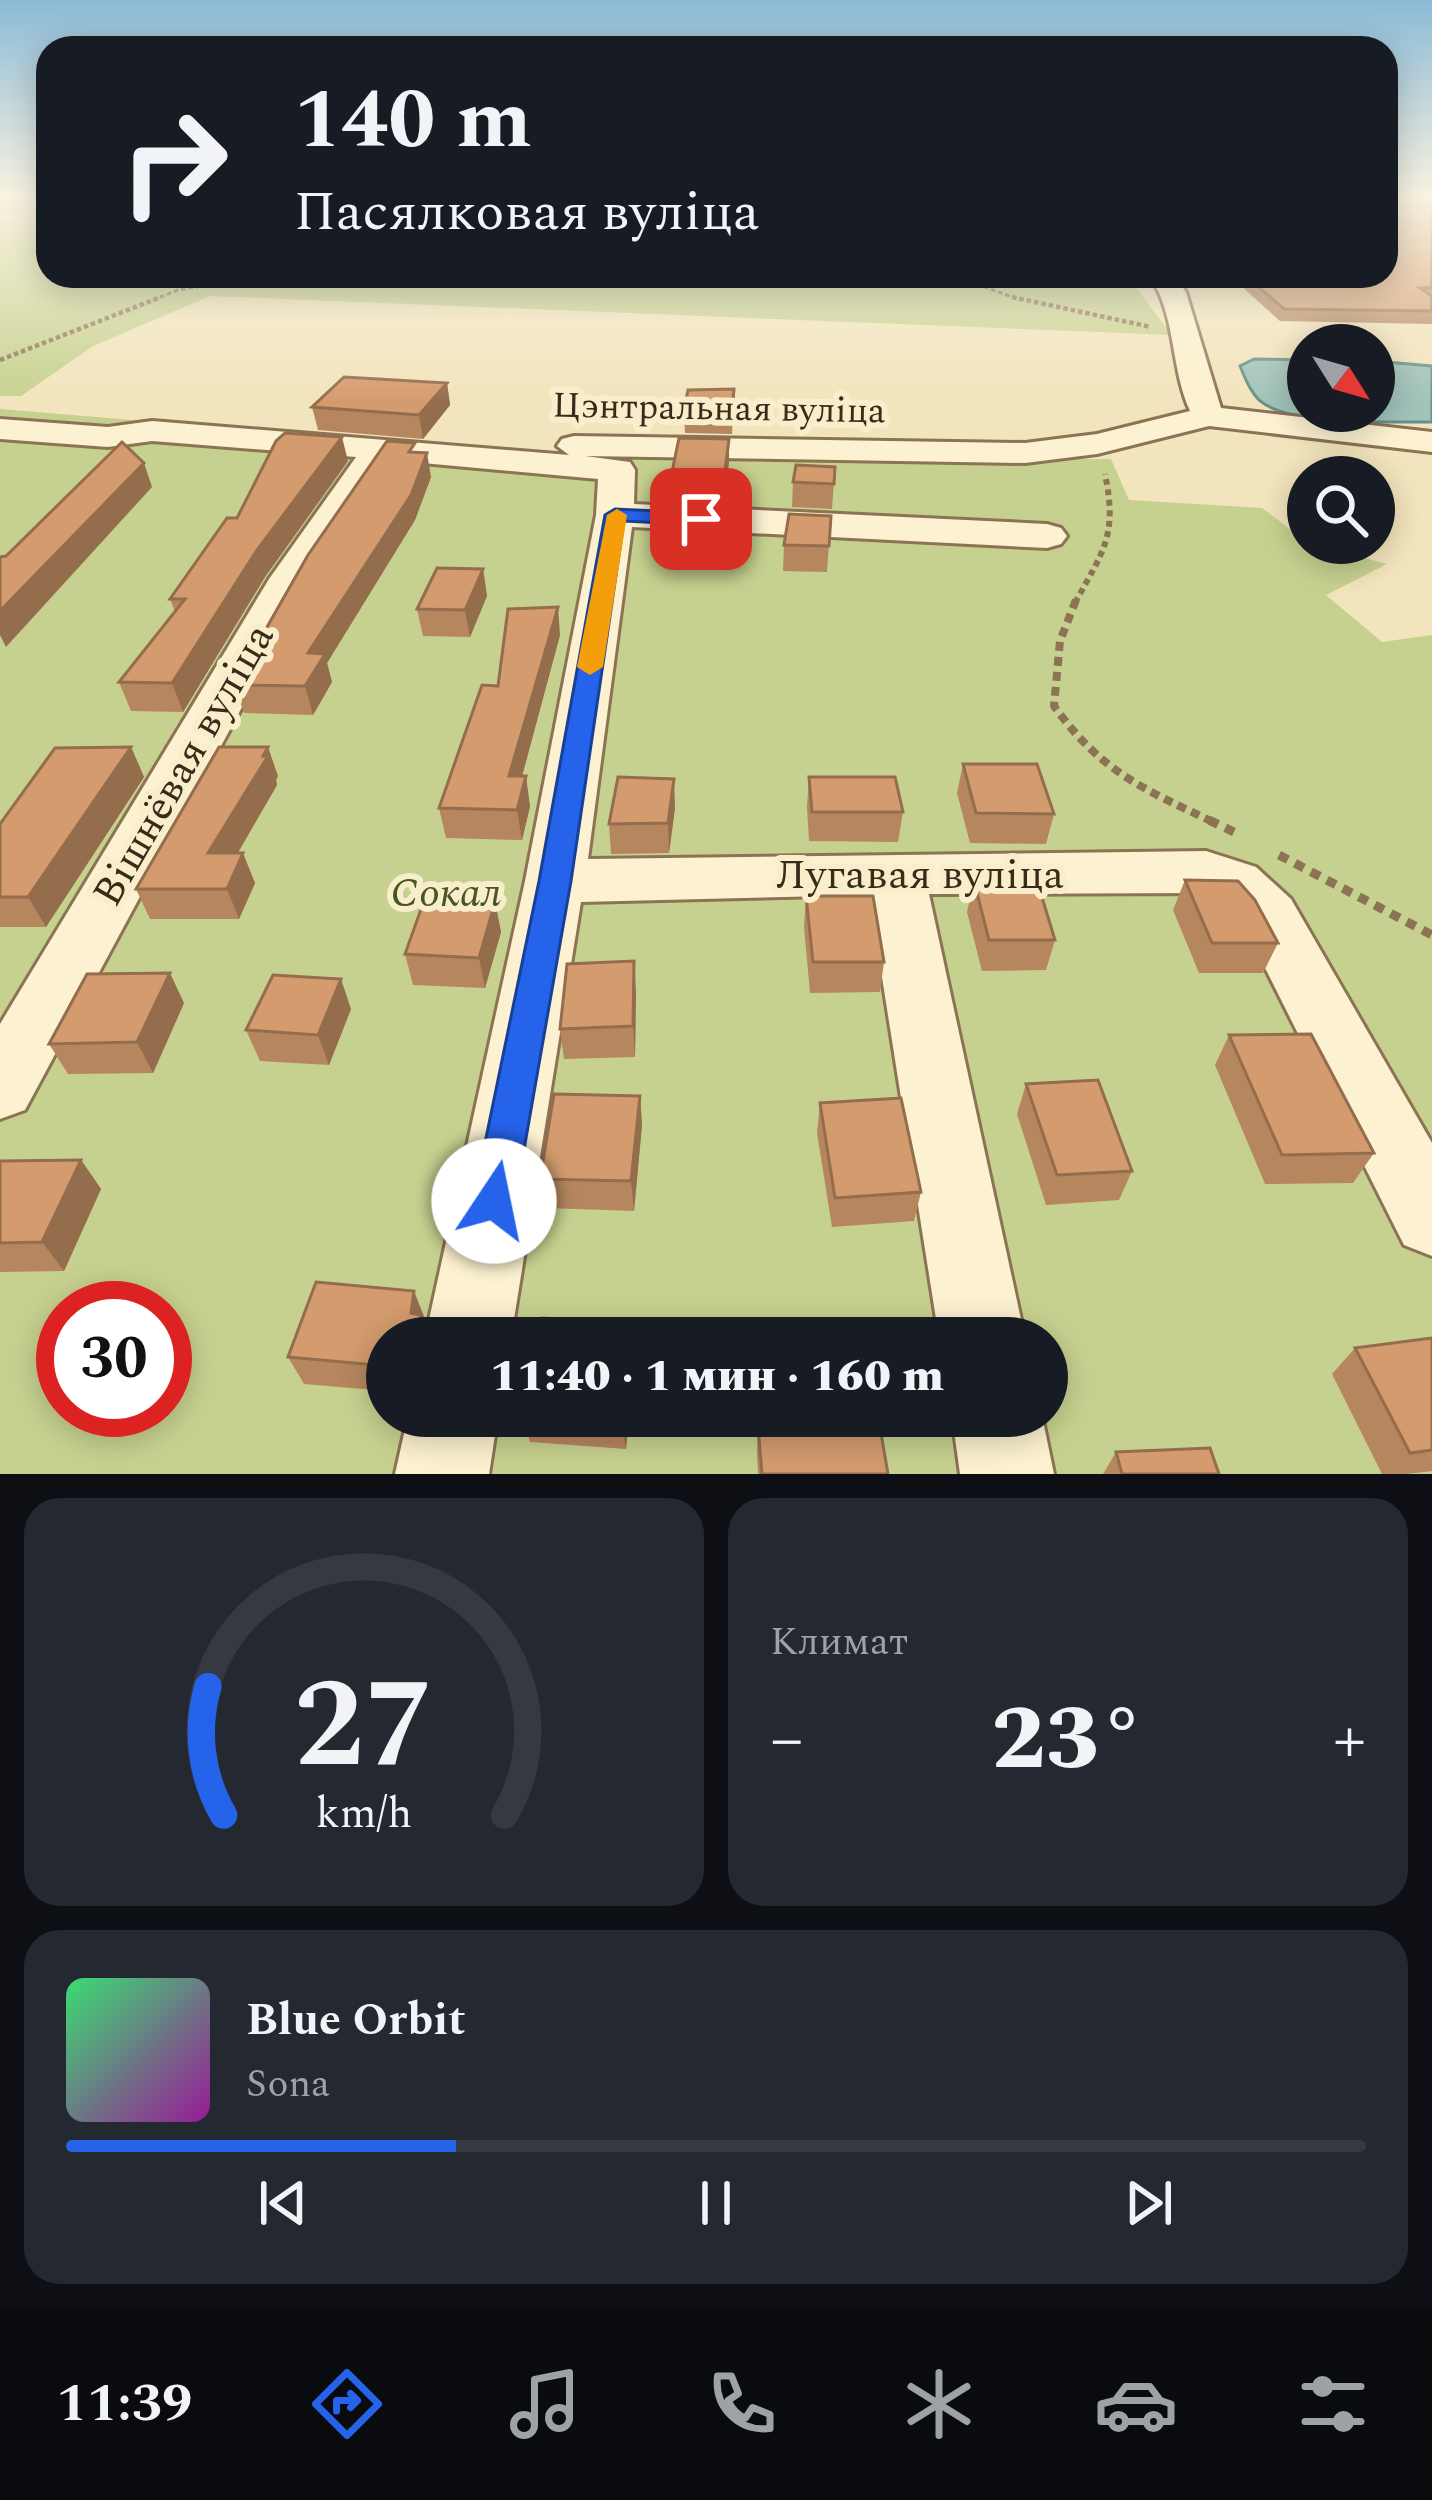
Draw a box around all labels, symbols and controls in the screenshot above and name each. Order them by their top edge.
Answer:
text: 140 m [294,57,532,185]
icon: right [96,84,252,240]
text: Пасялковая вуліца [294,172,759,254]
north arrow [1287,324,1395,432]
map controls [1287,324,1395,564]
street label: Цэнтральная вуліца [552,379,886,439]
button: search [1287,456,1395,564]
pin [650,468,752,570]
icon: arrive [668,486,734,552]
street label: Вішнёвая вуліца [77,611,291,918]
street label: Лугавая вуліца [776,844,1065,907]
park label: Сокал [391,862,501,925]
position arrow [431,1138,557,1264]
speed limit sign: 30 [36,1281,192,1437]
text: 11:40 · 1 мин · 160 m [490,1342,944,1411]
text: Климат [770,1613,908,1672]
text: 27 [294,1632,434,1822]
text: 23° [992,1672,1145,1809]
text: − [770,1690,803,1791]
text: + [1333,1690,1366,1791]
text: km/h [316,1782,412,1847]
text: Blue Orbit [246,1986,466,2055]
text: Sona [246,2055,330,2114]
icon: previous [250,2170,316,2236]
icon: pause [683,2170,749,2236]
icon: next [1116,2170,1182,2236]
icon: directions [305,2362,389,2446]
icon: music [503,2362,587,2446]
icon: phone [700,2362,784,2446]
icon: climate [897,2362,981,2446]
icon: car [1094,2362,1178,2446]
icon: filters [1291,2362,1375,2446]
text: 11:39 [57,2363,192,2445]

